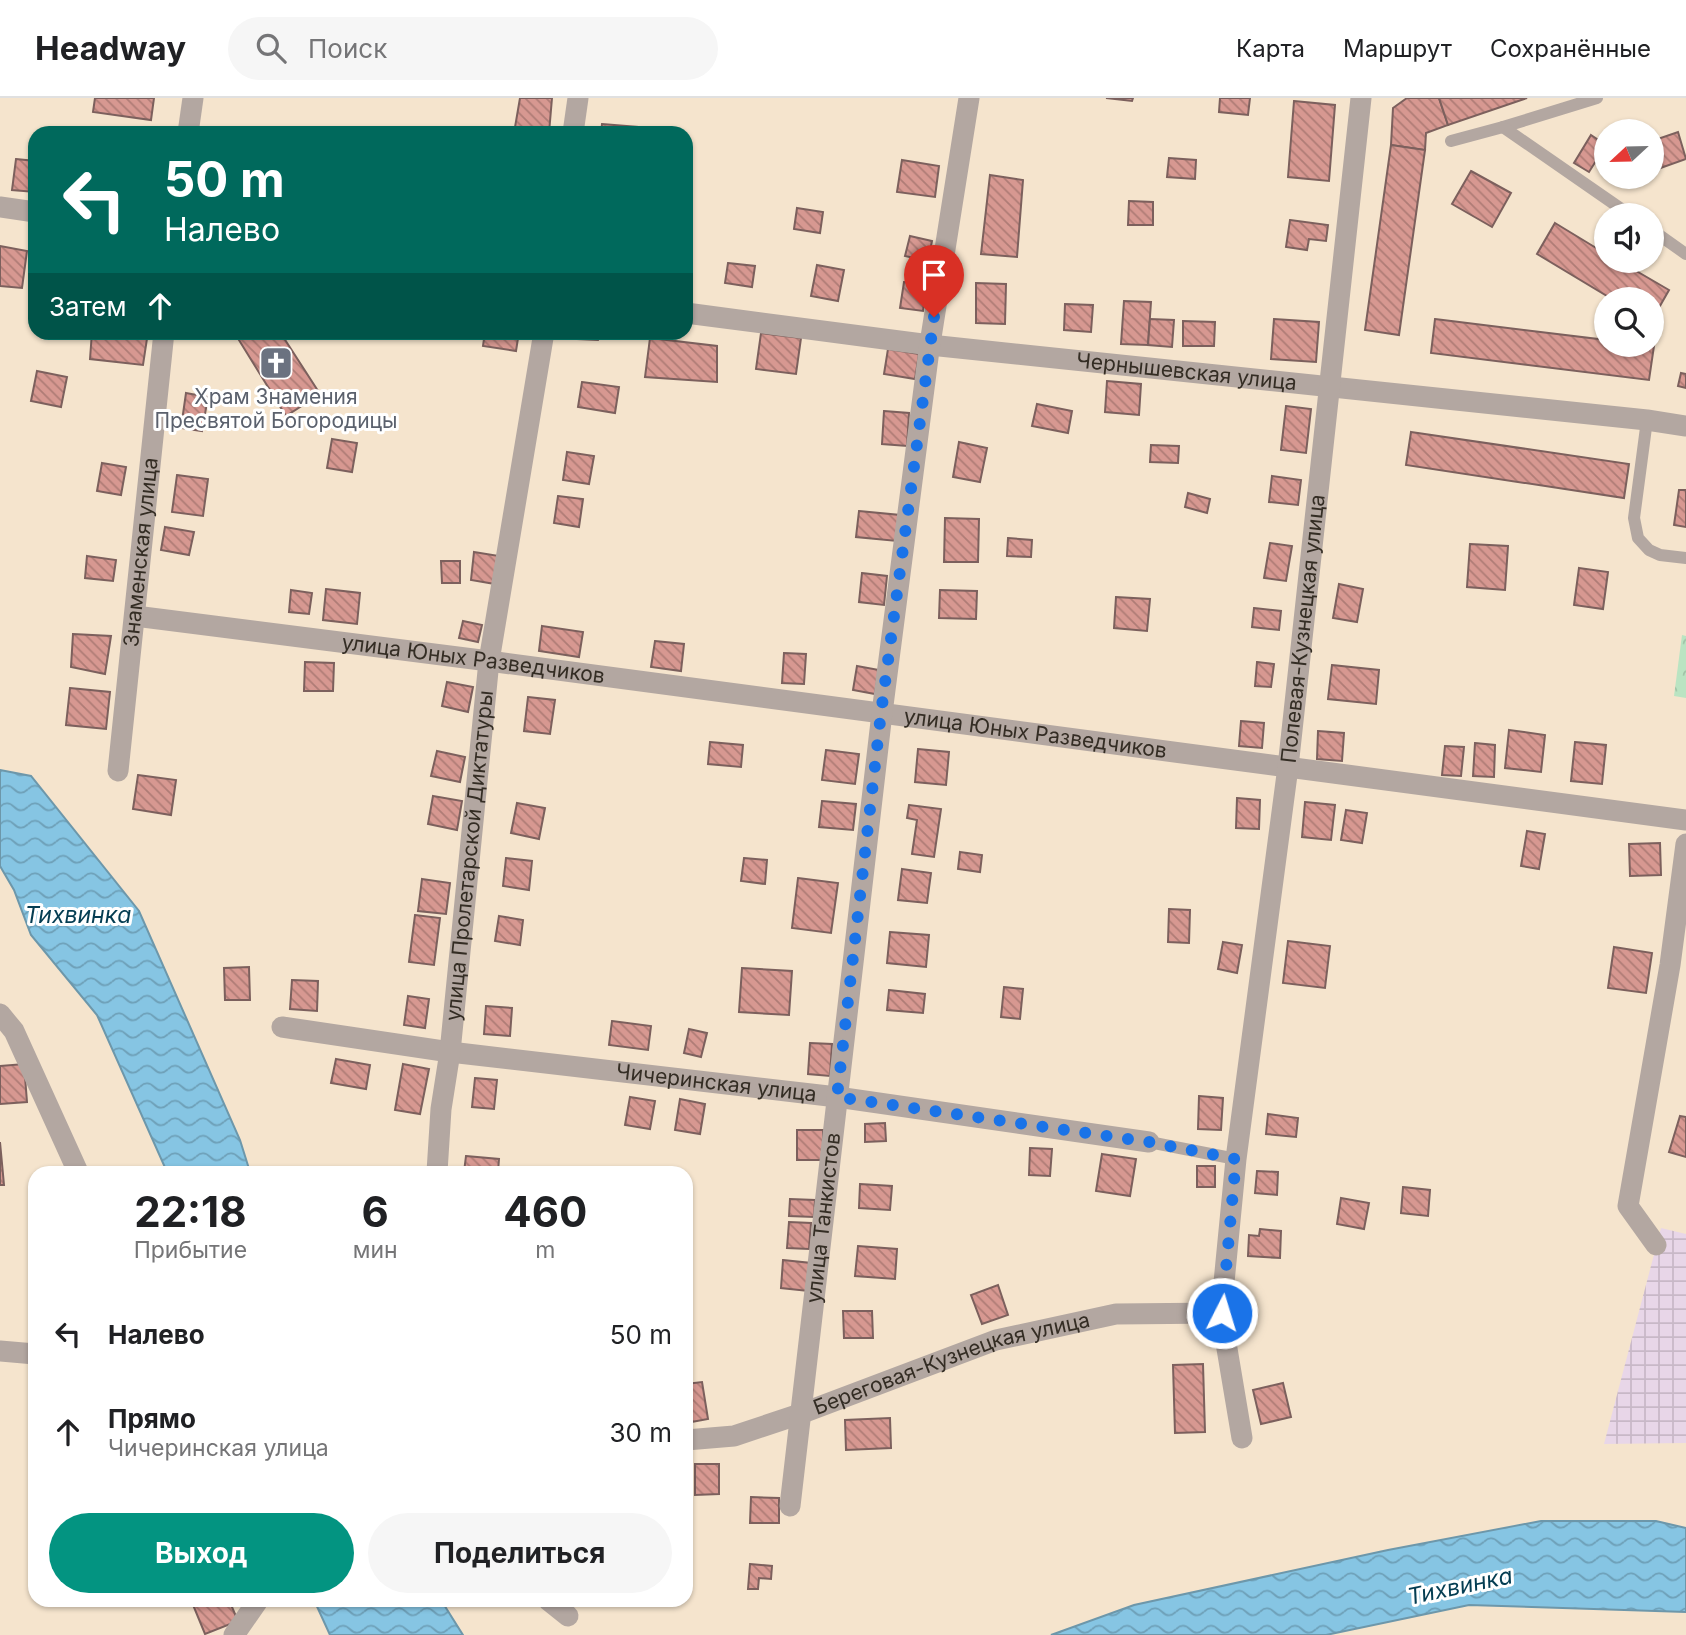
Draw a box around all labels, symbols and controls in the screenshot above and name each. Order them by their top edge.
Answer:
search box [228,17,718,80]
text: Headway [35,28,186,68]
icon: search [252,29,290,67]
text: Поиск [308,33,387,64]
text: Карта [1236,34,1305,63]
text: Маршрут [1343,34,1452,63]
text: Сохранённые [1490,34,1651,63]
north arrow [1594,119,1664,189]
map controls [1594,119,1664,357]
text: 50 m [164,150,285,209]
icon: left [49,154,140,245]
button: sound [1594,203,1664,273]
text: Налево [164,210,280,249]
pin [904,245,964,317]
icon: arrive [915,256,953,294]
icon: ahead [141,287,179,325]
button: search [1594,287,1664,357]
text: Затем [49,291,127,322]
church icon: Храм Знамения Пресвятой Богородицы [257,344,295,382]
street label: Чернышевская улица [1075,347,1298,395]
place label: Храм Знамения Пресвятой Богородицы [154,384,398,433]
street label: Знаменская улица [118,456,163,648]
street label: Полевая-Кузнецкая улица [1276,493,1330,764]
street label: улица Юных Разведчиков [340,629,606,688]
street label: улица Пролетарской Диктатуры [440,689,498,1022]
street label: улица Юных Разведчиков [902,703,1168,763]
water label: Тихвинка [25,901,131,929]
street label: Чичеринская улица [615,1058,818,1107]
street label: улица Танкистов [801,1131,845,1305]
text: 22:18 [134,1186,247,1237]
text: 6 [362,1186,389,1237]
text: 460 [503,1186,587,1237]
text: Прибытие [134,1236,247,1264]
text: мин [353,1236,398,1264]
text: m [535,1236,555,1264]
position arrow [1185,1276,1259,1350]
street label: Береговая-Кузнецкая улица [810,1307,1092,1420]
icon: left [49,1315,87,1353]
text: Налево [108,1319,205,1350]
text: 50 m [610,1319,672,1350]
text: Прямо [108,1403,196,1434]
icon: ahead [49,1413,87,1451]
text: 30 m [609,1417,672,1448]
text: Чичеринская улица [108,1434,329,1462]
button: Выход [49,1513,354,1593]
button: Поделиться [368,1513,672,1593]
water label: Тихвинка [1405,1561,1515,1611]

